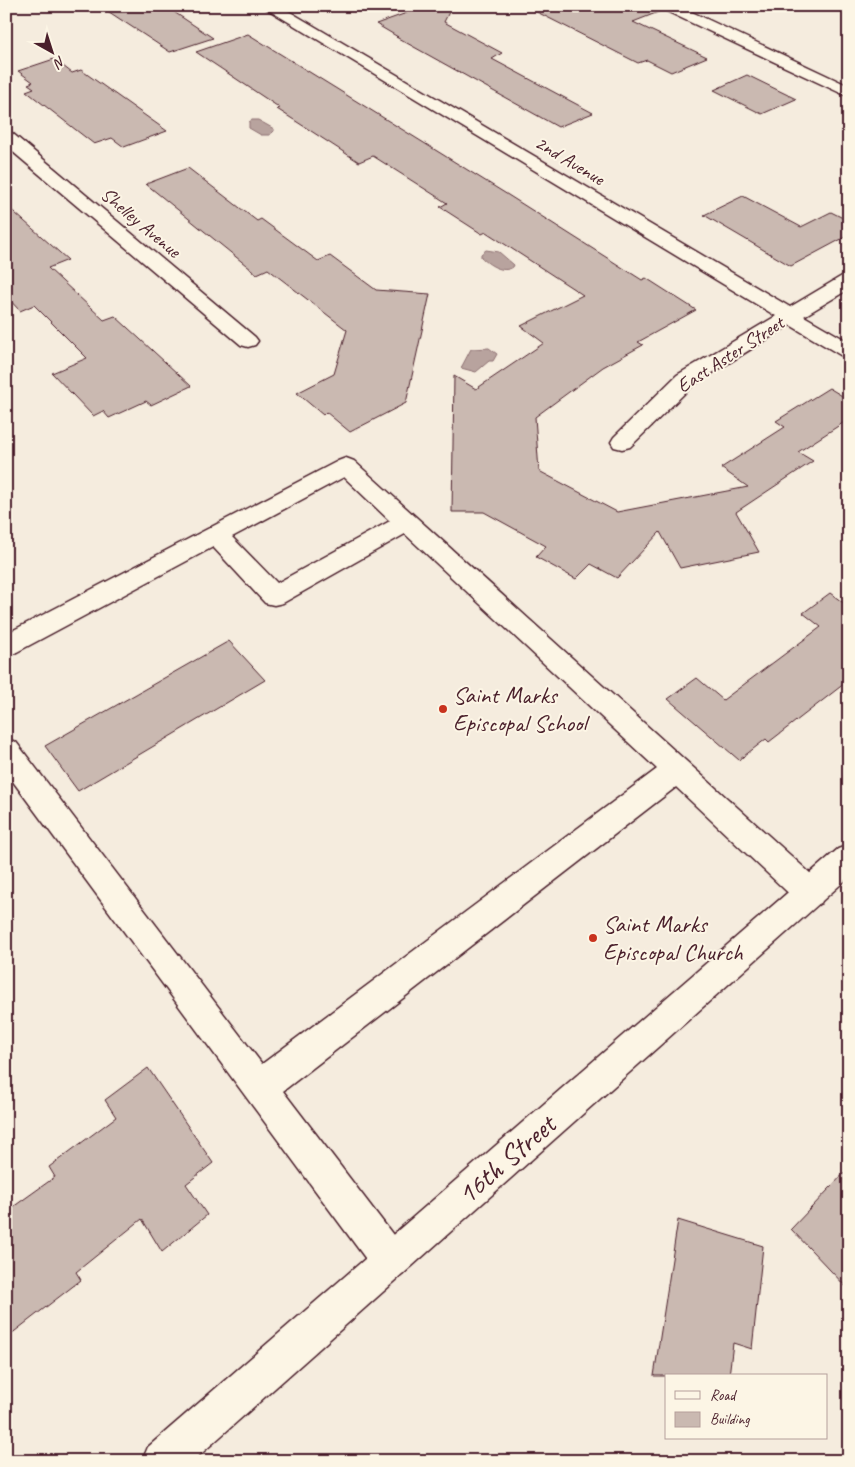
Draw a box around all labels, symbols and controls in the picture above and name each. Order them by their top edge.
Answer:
north arrow [28,28,78,78]
text: N [49,52,69,73]
street label: 2nd Avenue [530,130,610,192]
street label: Shelley Avenue [96,182,187,264]
street label: East Aster Street [672,309,791,398]
place label: Saint Marks Episcopal School [453,680,590,738]
marker: Saint Marks Episcopal School [437,703,449,715]
place label: Saint Marks Episcopal Church [603,909,744,967]
marker: Saint Marks Episcopal Church [587,932,599,944]
street label: 16th Street [449,1105,565,1212]
legend [665,1374,828,1440]
text: Road [710,1386,737,1405]
text: Building [710,1410,750,1429]

